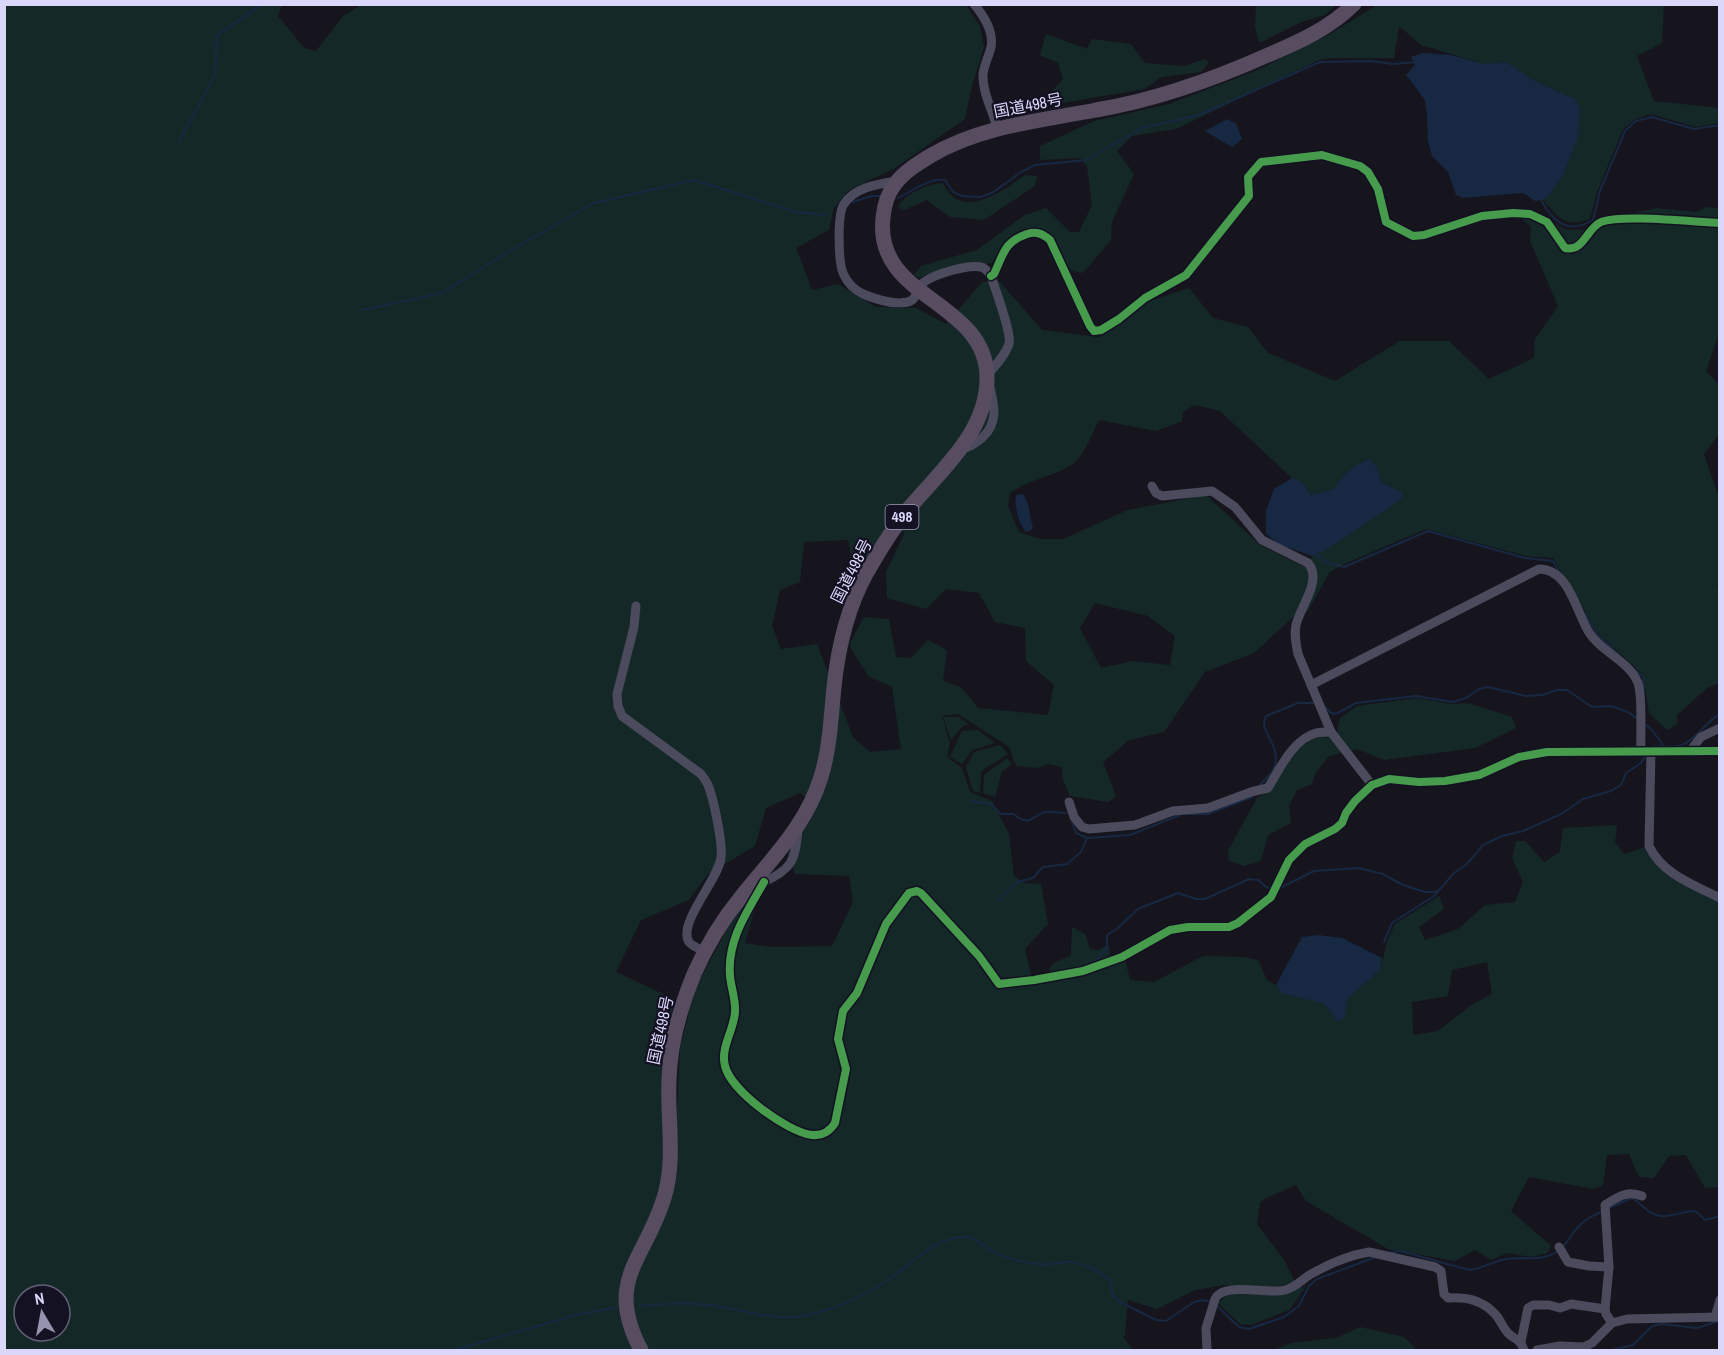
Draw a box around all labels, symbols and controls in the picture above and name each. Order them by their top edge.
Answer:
street label: 国道498号 [992,88,1064,122]
road number: 498 [886,505,918,529]
street label: 国道498号 [825,535,877,607]
street label: 国道498号 [642,994,678,1066]
north arrow [12,1283,72,1343]
text: N [33,1287,46,1310]

